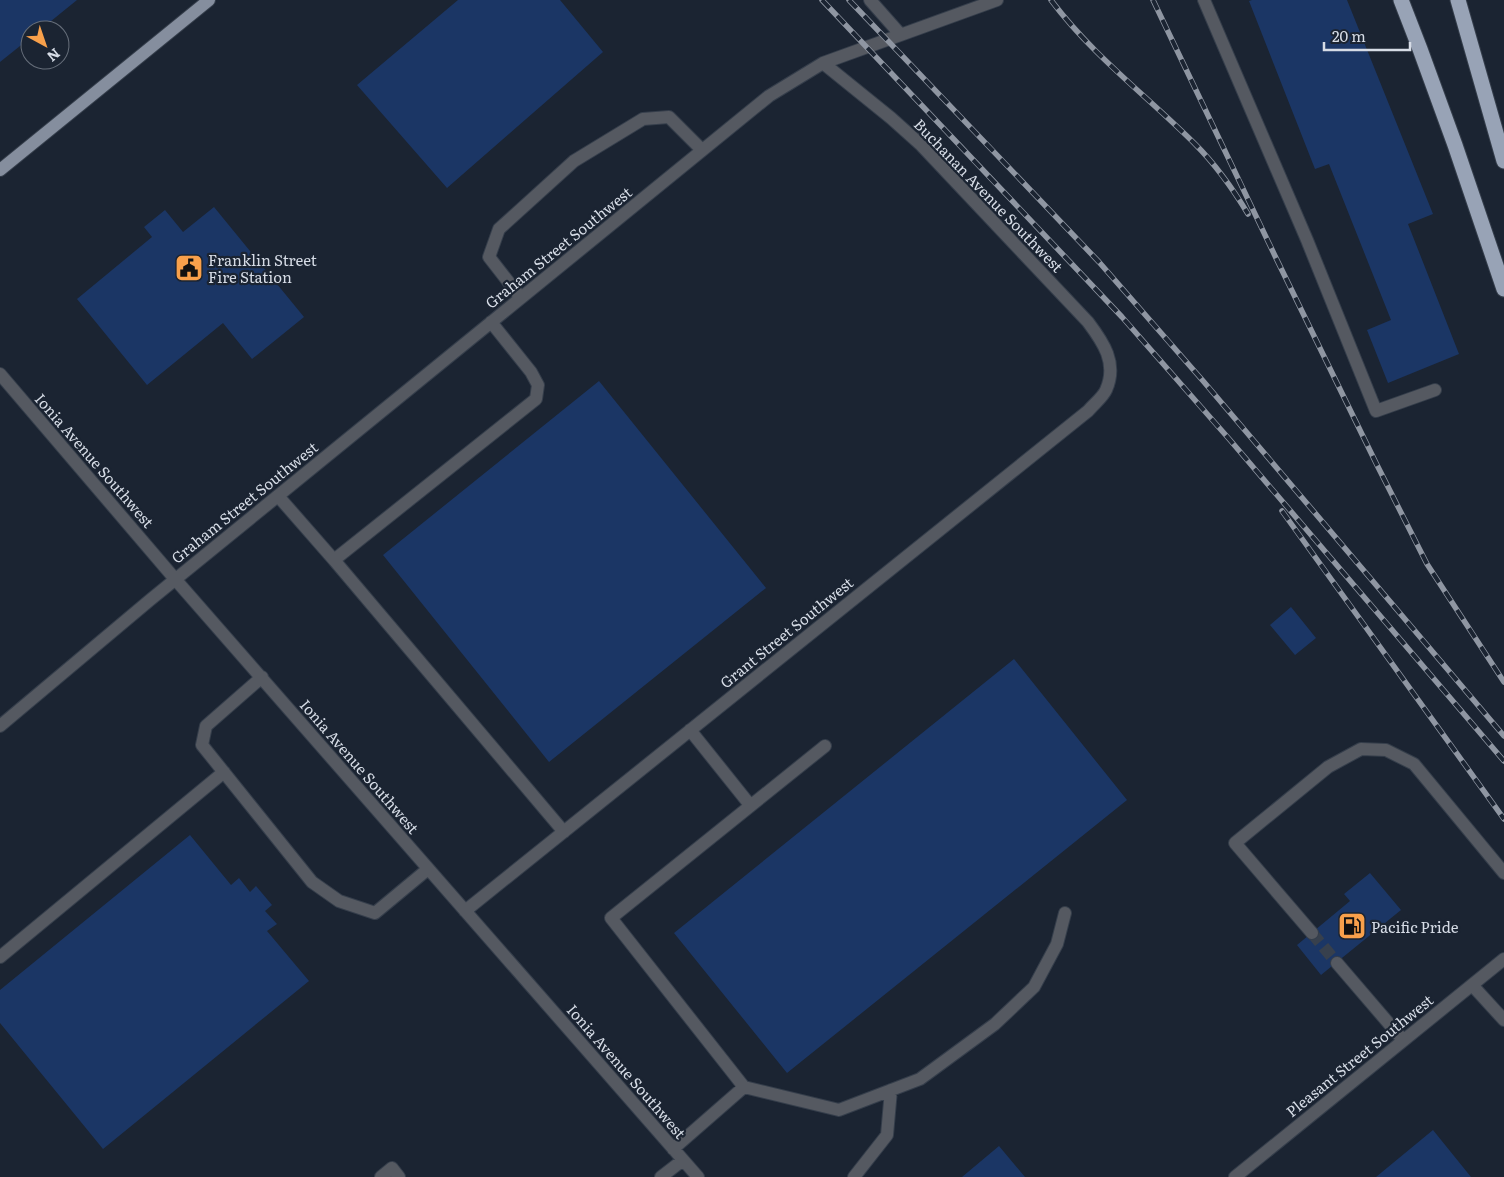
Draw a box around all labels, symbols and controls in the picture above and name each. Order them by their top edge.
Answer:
north arrow [20,20,70,70]
scale bar [1324,20,1410,52]
text: 20 m [1332,24,1366,47]
text: N [43,44,65,67]
street label: Buchanan Avenue Southwest [909,113,1069,277]
street label: Graham Street Southwest [480,181,636,313]
place label: Franklin Street Fire Station [208,248,317,288]
public building icon: Franklin Street Fire Station [174,253,204,283]
street label: Ionia Avenue Southwest [30,388,160,532]
street label: Graham Street Southwest [166,436,322,568]
street label: Grant Street Southwest [714,571,858,693]
street label: Ionia Avenue Southwest [295,694,425,838]
fuel station icon: Pacific Pride [1337,911,1367,941]
place label: Pacific Pride [1371,915,1459,938]
street label: Pleasant Street Southwest [1280,988,1438,1122]
street label: Ionia Avenue Southwest [562,999,692,1143]

